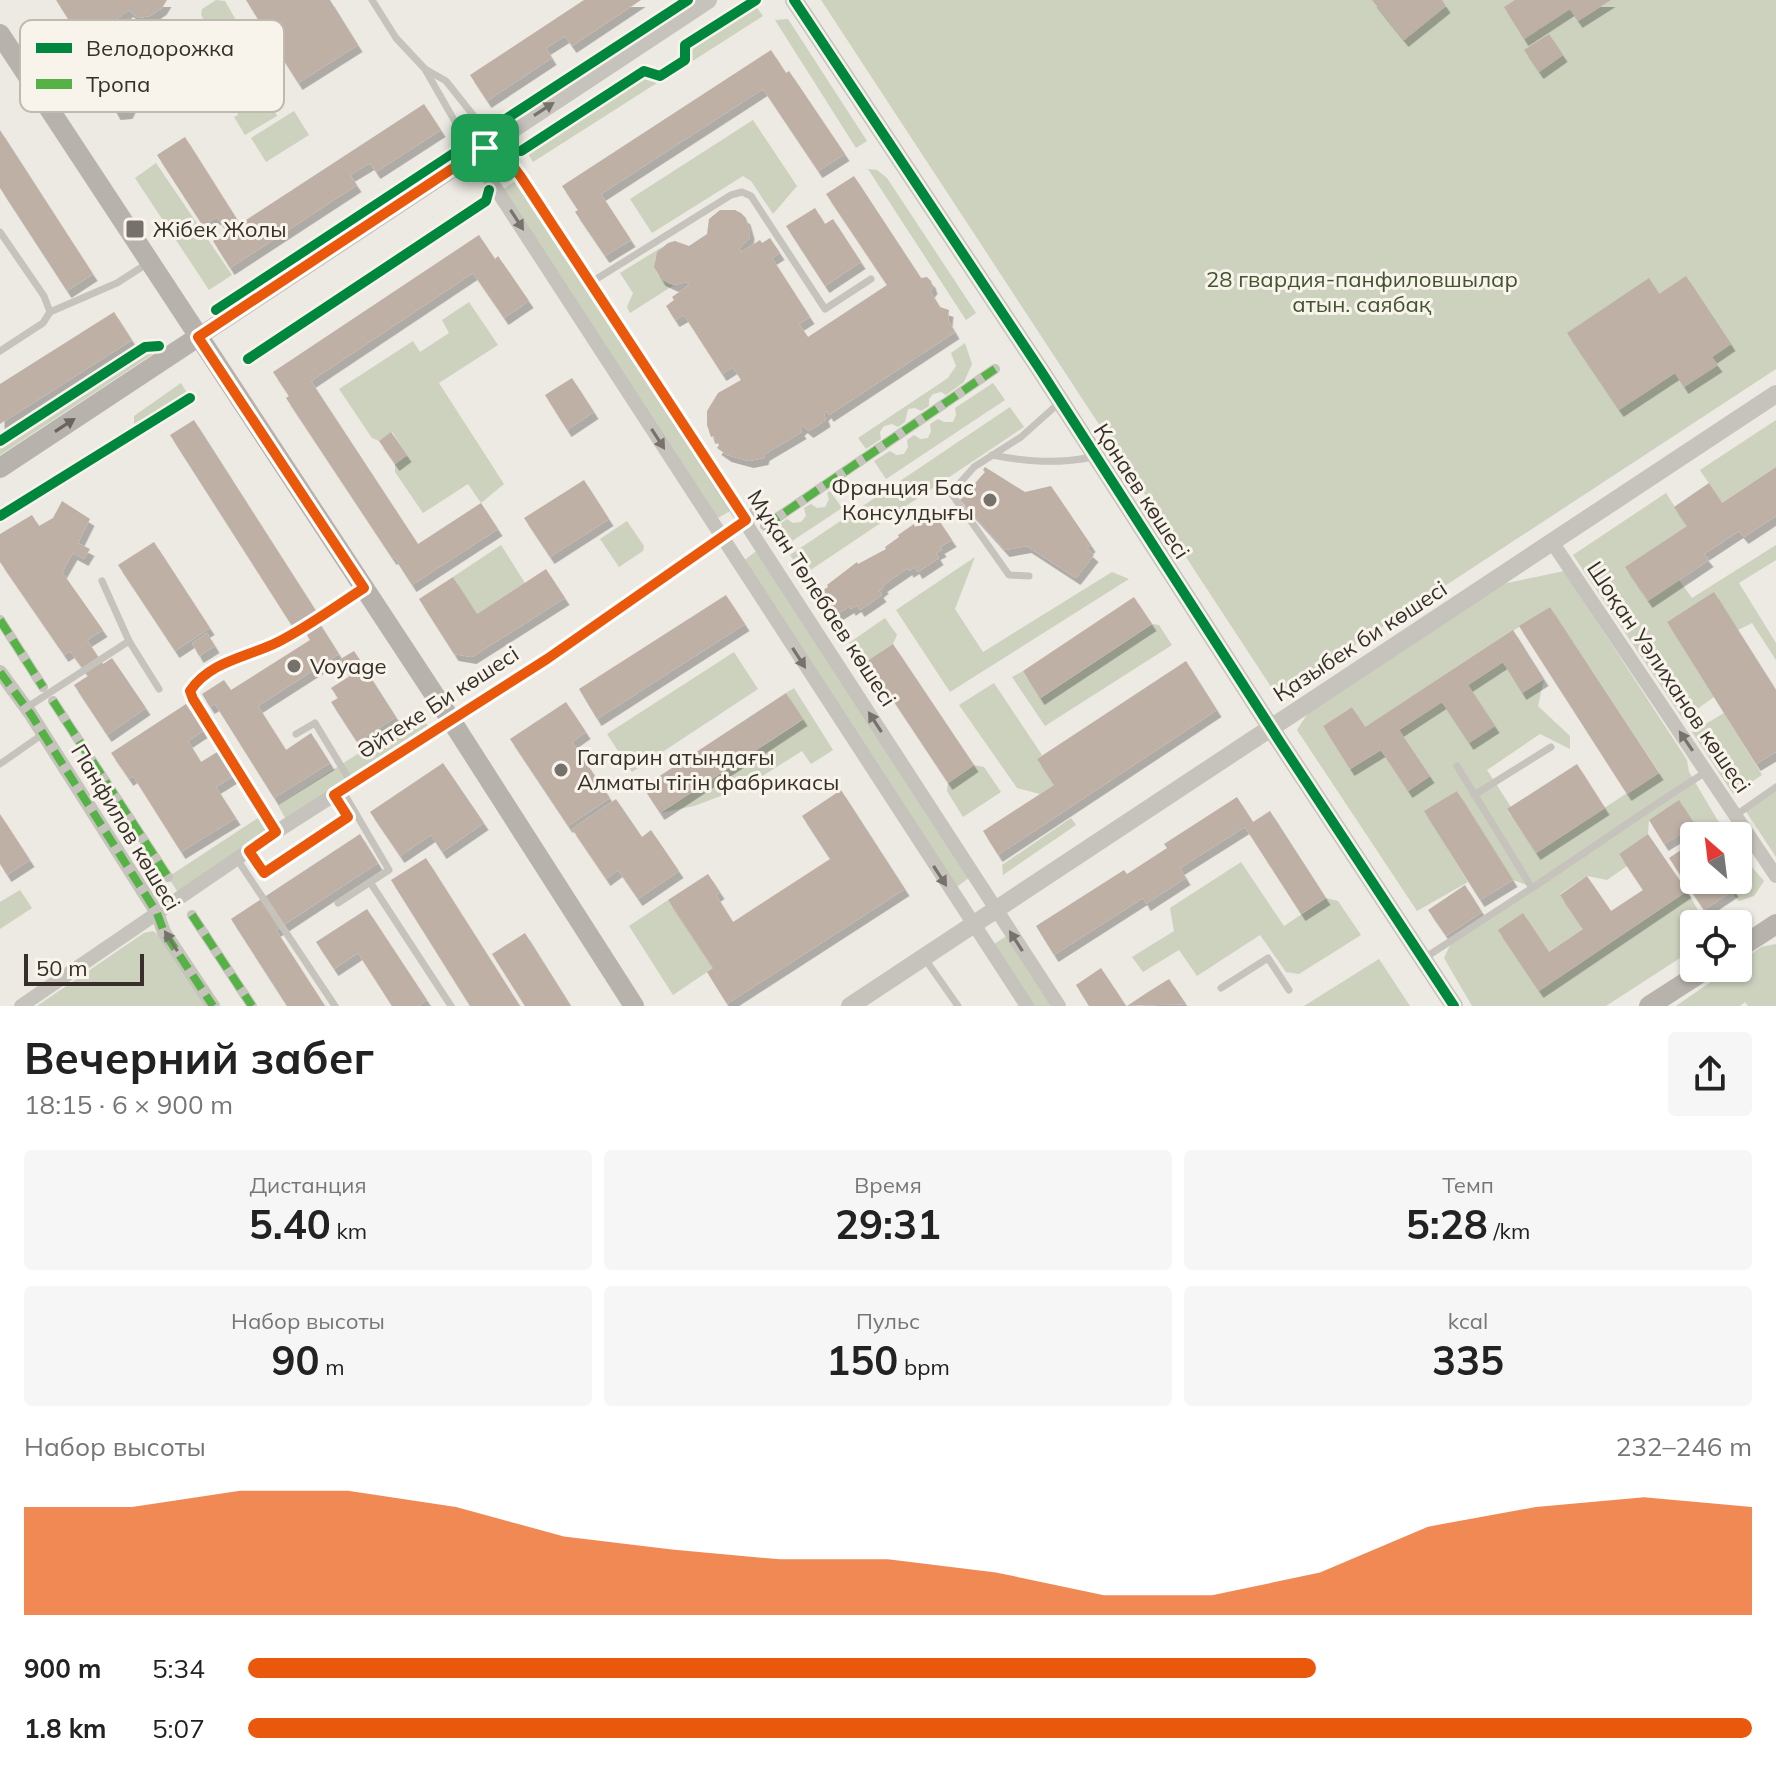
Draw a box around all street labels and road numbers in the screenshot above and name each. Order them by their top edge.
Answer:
street label: Қонаев көшесі [1088,418,1196,564]
street label: Мұқан Төлебаев көшесі [741,484,903,712]
street label: Шоқан Уәлиханов көшесі [1581,556,1757,798]
street label: Қазыбек би көшесі [1268,574,1452,708]
street label: Әйтеке Би көшесі [352,639,524,765]
street label: Панфилов көшесі [65,739,187,915]

